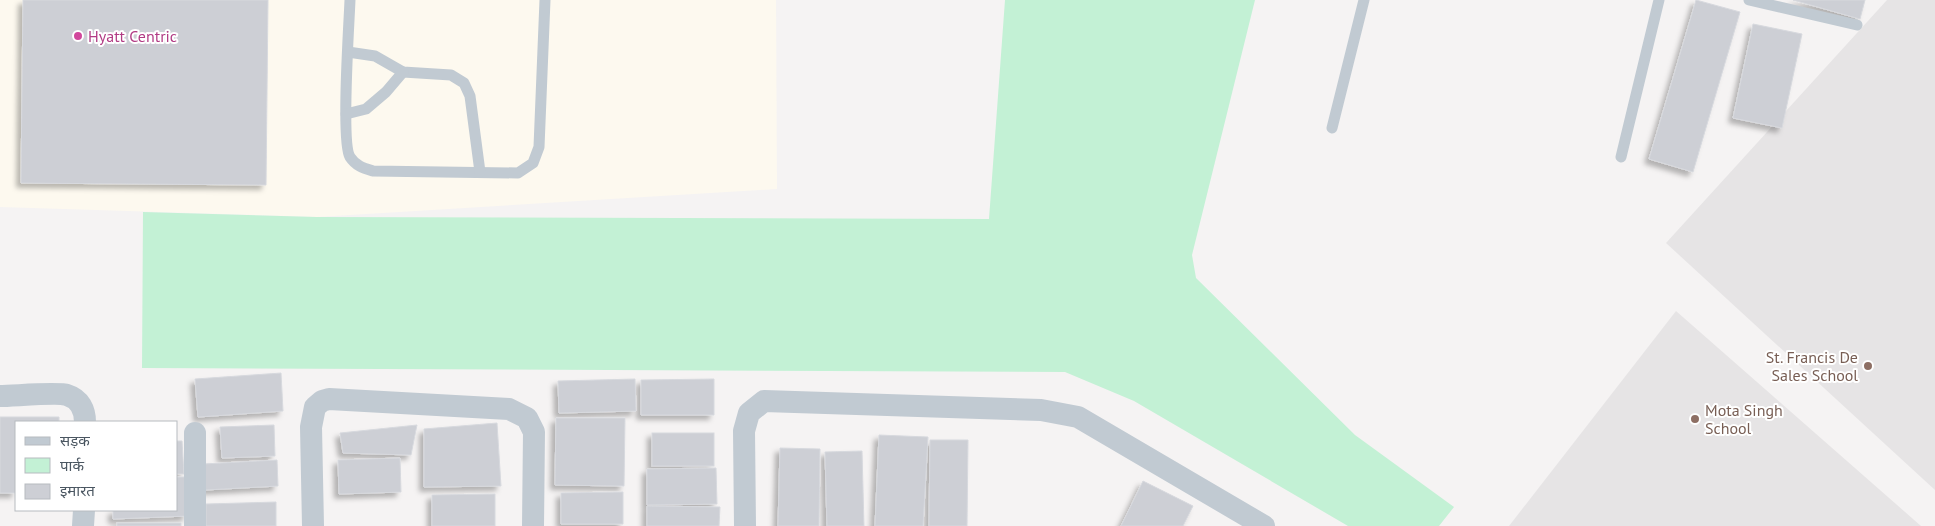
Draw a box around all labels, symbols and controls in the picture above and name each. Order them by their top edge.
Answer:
place label: Hyatt Centric [88,26,177,46]
marker: Hyatt Centric [72,30,84,42]
place label: St. Francis De Sales School [1766,347,1858,385]
marker: St. Francis De Sales School [1862,360,1874,372]
place label: Mota Singh School [1705,400,1783,438]
marker: Mota Singh School [1689,413,1701,425]
legend [15,421,178,511]
text: सड़क [60,431,90,450]
text: पार्क [60,456,84,475]
text: इमारत [60,481,95,500]

